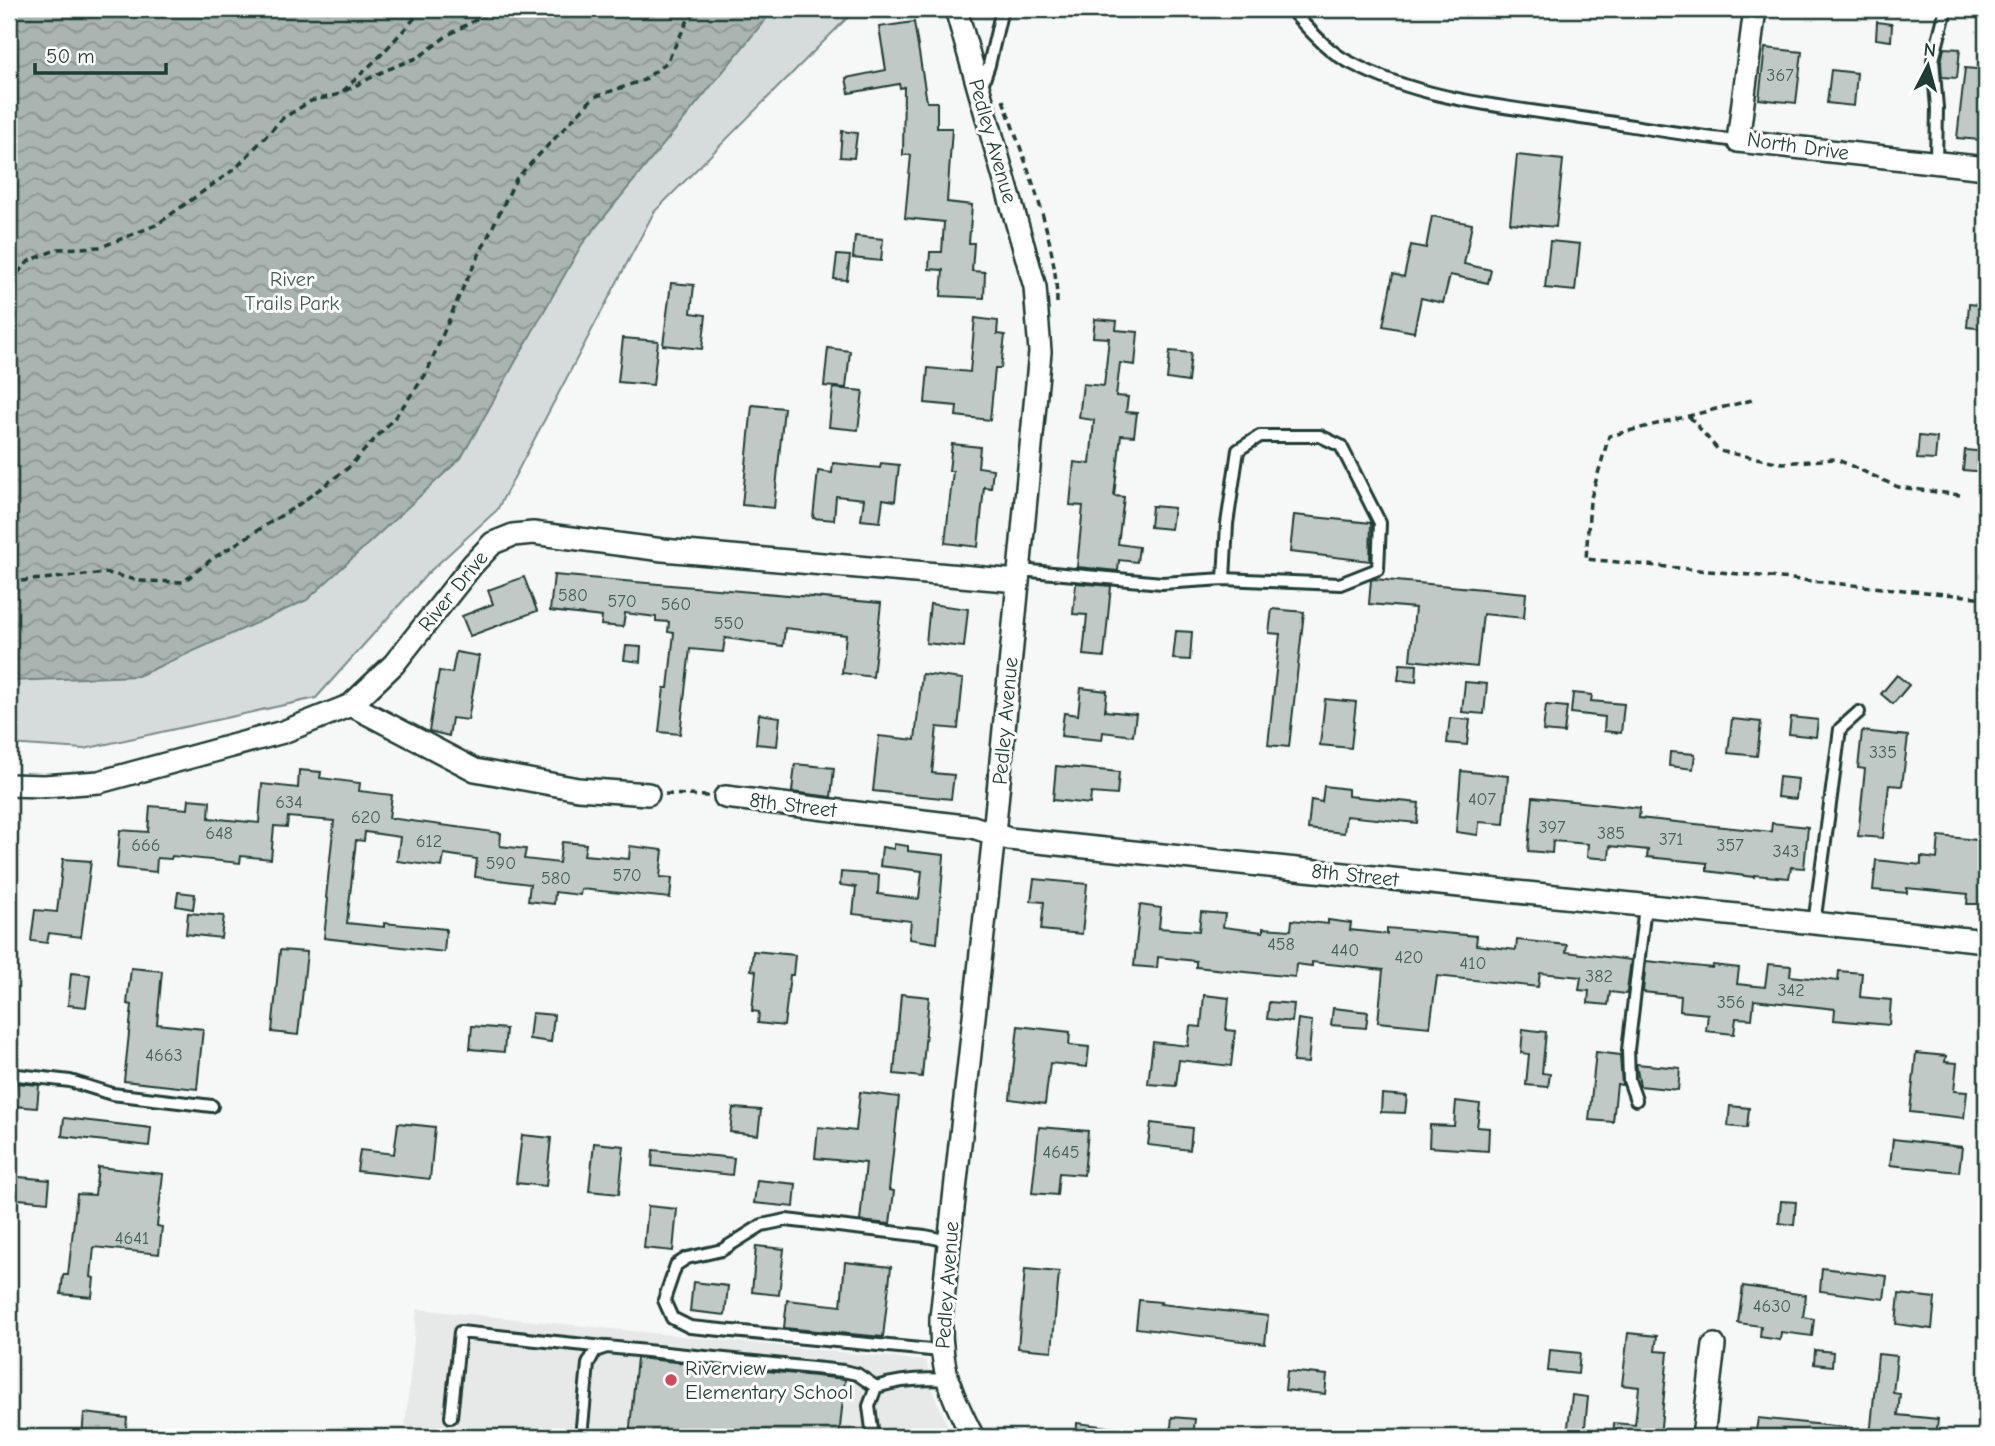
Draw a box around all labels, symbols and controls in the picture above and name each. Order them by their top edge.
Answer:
scale bar [35,32,166,76]
north arrow [1894,32,1964,102]
text: N [1922,39,1937,62]
text: 50 m [46,44,95,68]
house number: 367 [1766,65,1794,86]
street label: Pedley Avenue [964,76,1022,206]
street label: North Drive [1745,127,1851,165]
park label: River Trails Park [244,267,340,315]
street label: River Drive [413,546,493,636]
house number: 580 [558,585,588,606]
house number: 570 [607,591,637,612]
house number: 560 [661,594,691,615]
house number: 550 [714,613,744,634]
street label: Pedley Avenue [987,656,1023,786]
house number: 335 [1869,742,1897,763]
street label: 8th Street [748,788,839,822]
house number: 407 [1468,789,1497,810]
house number: 634 [275,792,303,813]
house number: 620 [351,807,381,828]
house number: 397 [1538,817,1566,838]
house number: 648 [205,823,233,844]
house number: 385 [1597,823,1625,844]
house number: 371 [1659,829,1683,850]
house number: 612 [416,831,442,852]
house number: 666 [131,835,161,856]
house number: 357 [1716,835,1744,856]
house number: 343 [1773,841,1799,862]
house number: 590 [486,853,516,874]
street label: 8th Street [1310,858,1401,892]
house number: 570 [612,865,642,886]
house number: 580 [541,868,571,889]
house number: 458 [1267,934,1295,955]
house number: 440 [1331,940,1359,961]
house number: 420 [1394,947,1424,968]
house number: 410 [1460,953,1486,974]
house number: 382 [1585,966,1613,987]
house number: 342 [1777,980,1805,1001]
house number: 356 [1717,992,1745,1013]
house number: 4663 [145,1045,183,1066]
house number: 4645 [1043,1142,1079,1163]
street label: Pedley Avenue [931,1220,963,1350]
house number: 4641 [115,1228,149,1249]
house number: 4630 [1753,1296,1791,1317]
place label: Riverview Elementary School [685,1356,853,1404]
marker: Riverview Elementary School [663,1372,679,1388]

